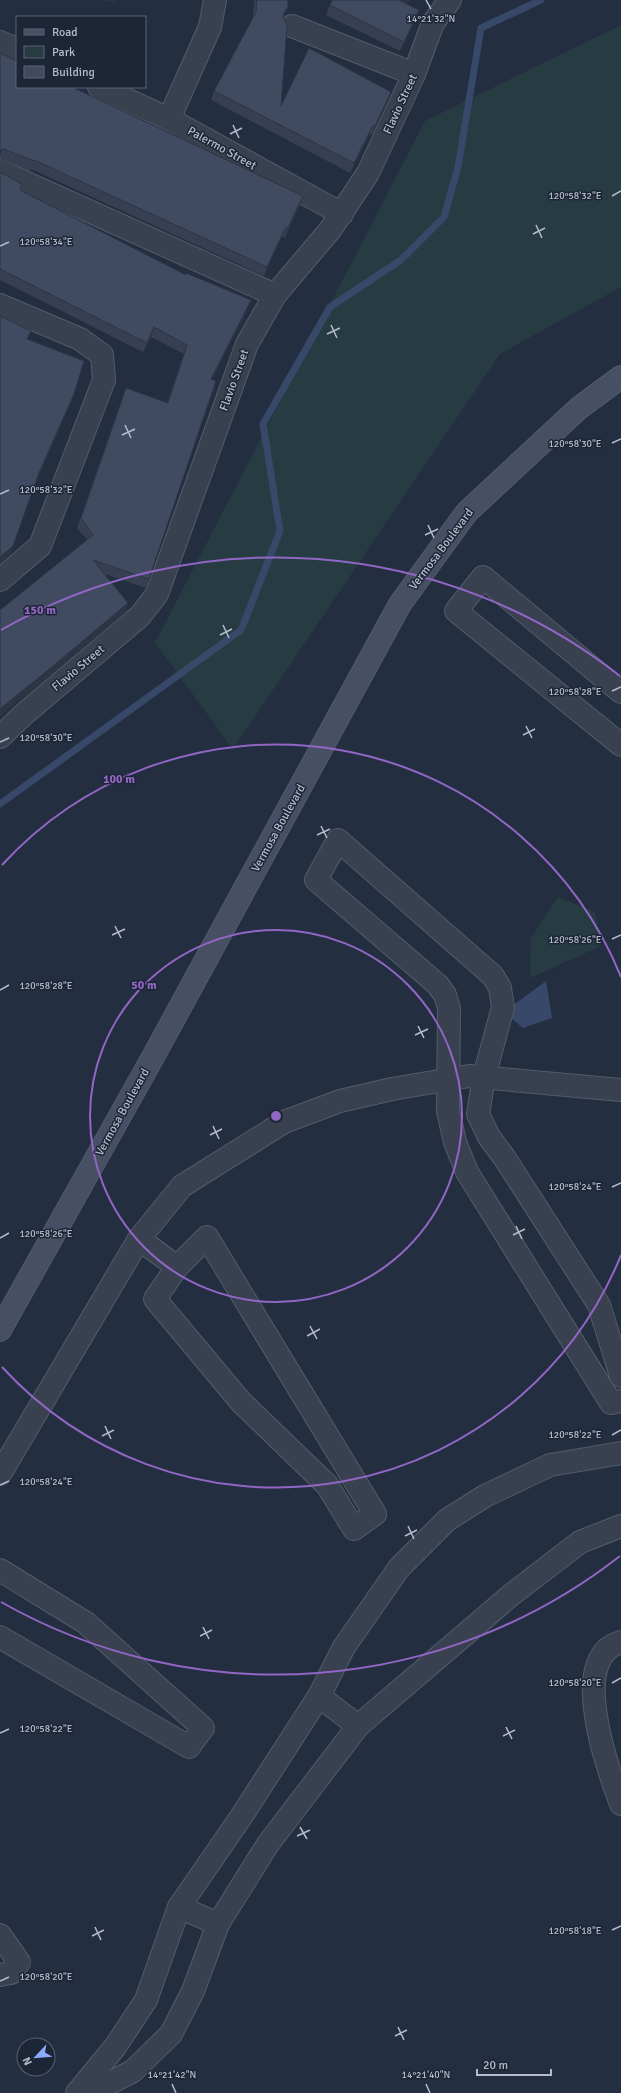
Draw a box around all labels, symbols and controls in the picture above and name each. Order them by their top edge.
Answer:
text: 14°21'32"N [407,13,455,25]
legend [16,16,146,88]
text: Road [52,25,78,40]
text: Park [52,45,75,60]
text: Building [52,65,95,80]
street label: Flavio Street [380,72,421,137]
street label: Palermo Street [185,123,259,173]
text: 120°58'32"E [548,190,602,202]
text: 120°58'34"E [19,236,73,248]
street label: Flavio Street [216,347,253,413]
text: 120°58'30"E [548,438,602,450]
text: 120°58'32"E [19,484,73,496]
street label: Vermosa Boulevard [406,506,477,593]
text: 150 m [24,603,56,618]
street label: Flavio Street [49,642,108,695]
text: 120°58'28"E [548,686,602,698]
text: 120°58'30"E [19,732,73,744]
text: 100 m [103,772,135,787]
street label: Vermosa Boulevard [248,782,309,875]
text: 120°58'26"E [548,934,602,946]
text: 50 m [131,978,157,993]
text: 120°58'28"E [19,980,73,992]
street label: Vermosa Boulevard [92,1066,153,1159]
centre of rings [269,1109,283,1123]
text: 120°58'24"E [548,1181,602,1193]
text: 120°58'26"E [19,1228,73,1240]
text: 120°58'22"E [548,1429,602,1441]
text: 120°58'24"E [19,1476,73,1488]
text: 120°58'20"E [548,1677,602,1689]
text: 120°58'22"E [19,1723,73,1735]
text: 120°58'18"E [548,1925,602,1937]
text: 120°58'20"E [19,1971,73,1983]
north arrow [16,2037,56,2077]
scale bar [477,2051,551,2077]
text: N [20,2055,35,2067]
text: 20 m [483,2058,508,2073]
text: 14°21'42"N [148,2069,196,2081]
text: 14°21'40"N [402,2069,450,2081]

